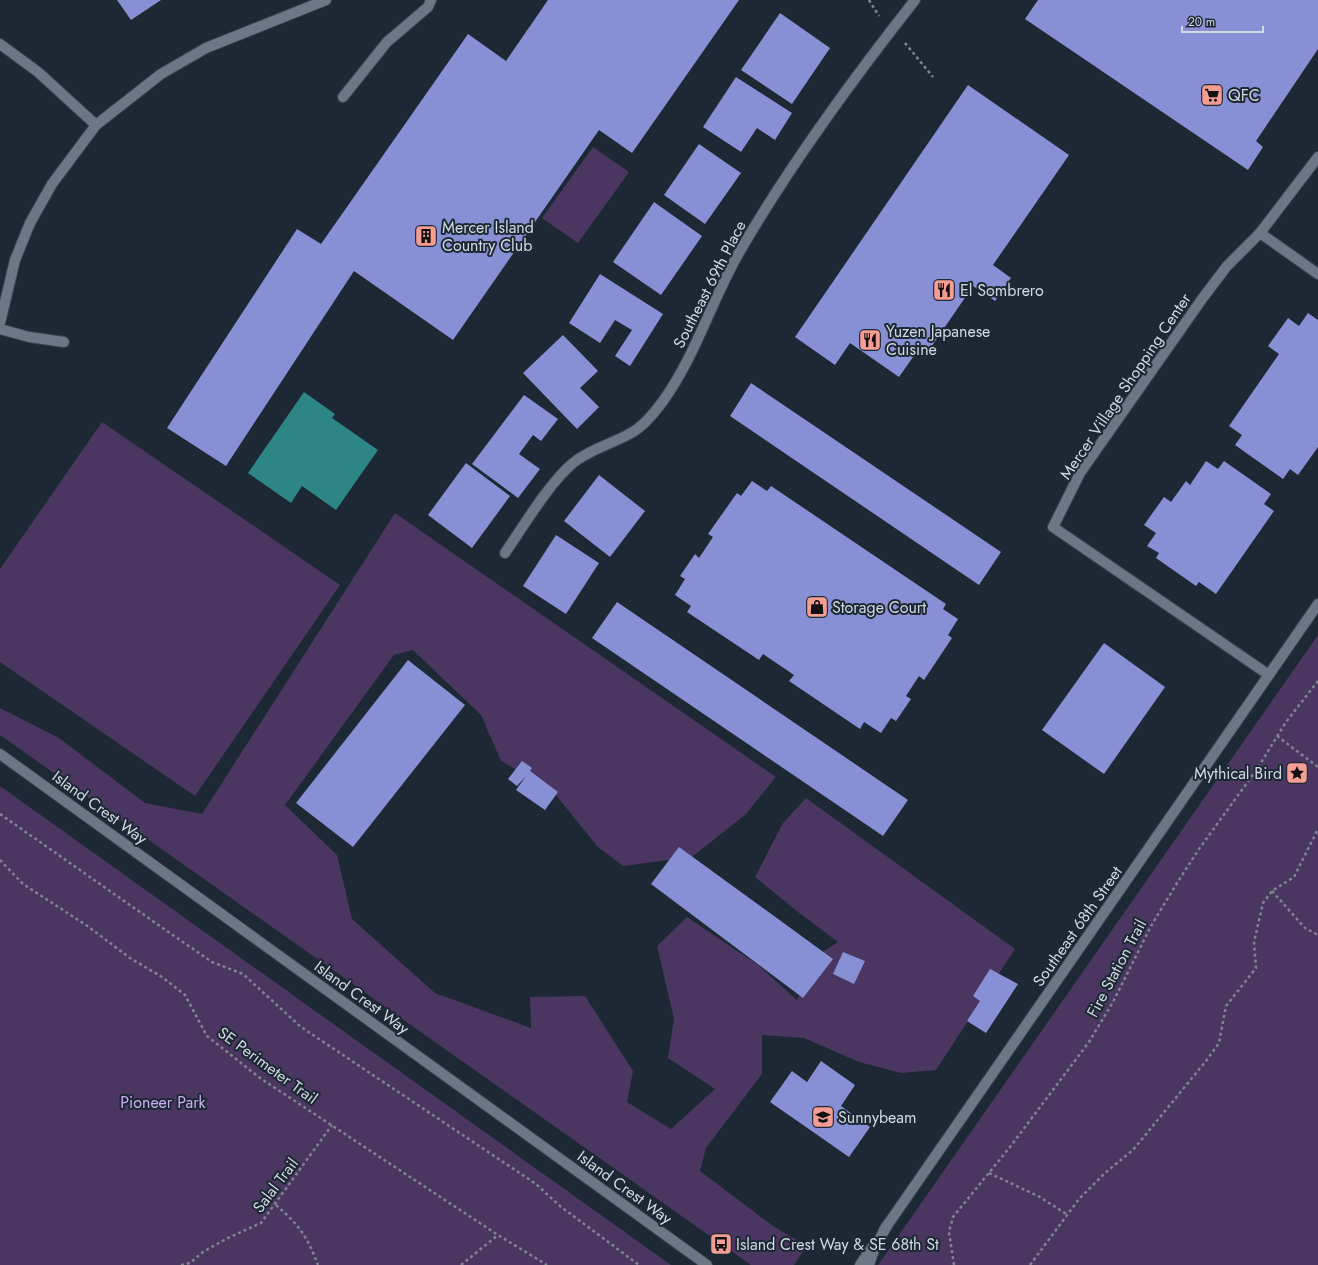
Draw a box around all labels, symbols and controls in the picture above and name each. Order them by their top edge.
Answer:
scale bar [1182,8,1263,34]
text: 20 m [1188,13,1215,31]
supermarket icon: QFC [1199,82,1225,108]
place label: QFC [1228,84,1260,107]
place label: Mercer Island Country Club [442,216,534,257]
street label: Southeast 69th Place [667,216,752,352]
building icon: Mercer Island Country Club [413,223,439,249]
restaurant icon: El Sombrero [931,277,957,303]
place label: El Sombrero [960,279,1044,302]
street label: Mercer Village Shopping Center [1054,288,1197,484]
place label: Yuzen Japanese Cuisine [886,320,990,361]
restaurant icon: Yuzen Japanese Cuisine [857,327,883,353]
shop icon: Storage Court [804,594,830,620]
place label: Storage Court [832,596,926,619]
place icon: Mythical Bird [1284,760,1310,786]
place label: Mythical Bird [1194,762,1282,785]
street label: Island Crest Way [47,765,153,850]
street label: Southeast 68th Street [1027,861,1128,991]
street label: Fire Station Trail [1081,915,1152,1021]
street label: Island Crest Way [309,955,415,1040]
street label: SE Perimeter Trail [213,1021,323,1110]
park label: Pioneer Park [120,1091,207,1114]
school or university icon: Sunnybeam [810,1104,836,1130]
place label: Sunnybeam [838,1106,916,1129]
street label: Island Crest Way [572,1145,678,1230]
street label: Salal Trail [247,1153,304,1218]
bus stop icon: Island Crest Way & SE 68th St [708,1231,734,1257]
place label: Island Crest Way & SE 68th St [736,1233,939,1256]

